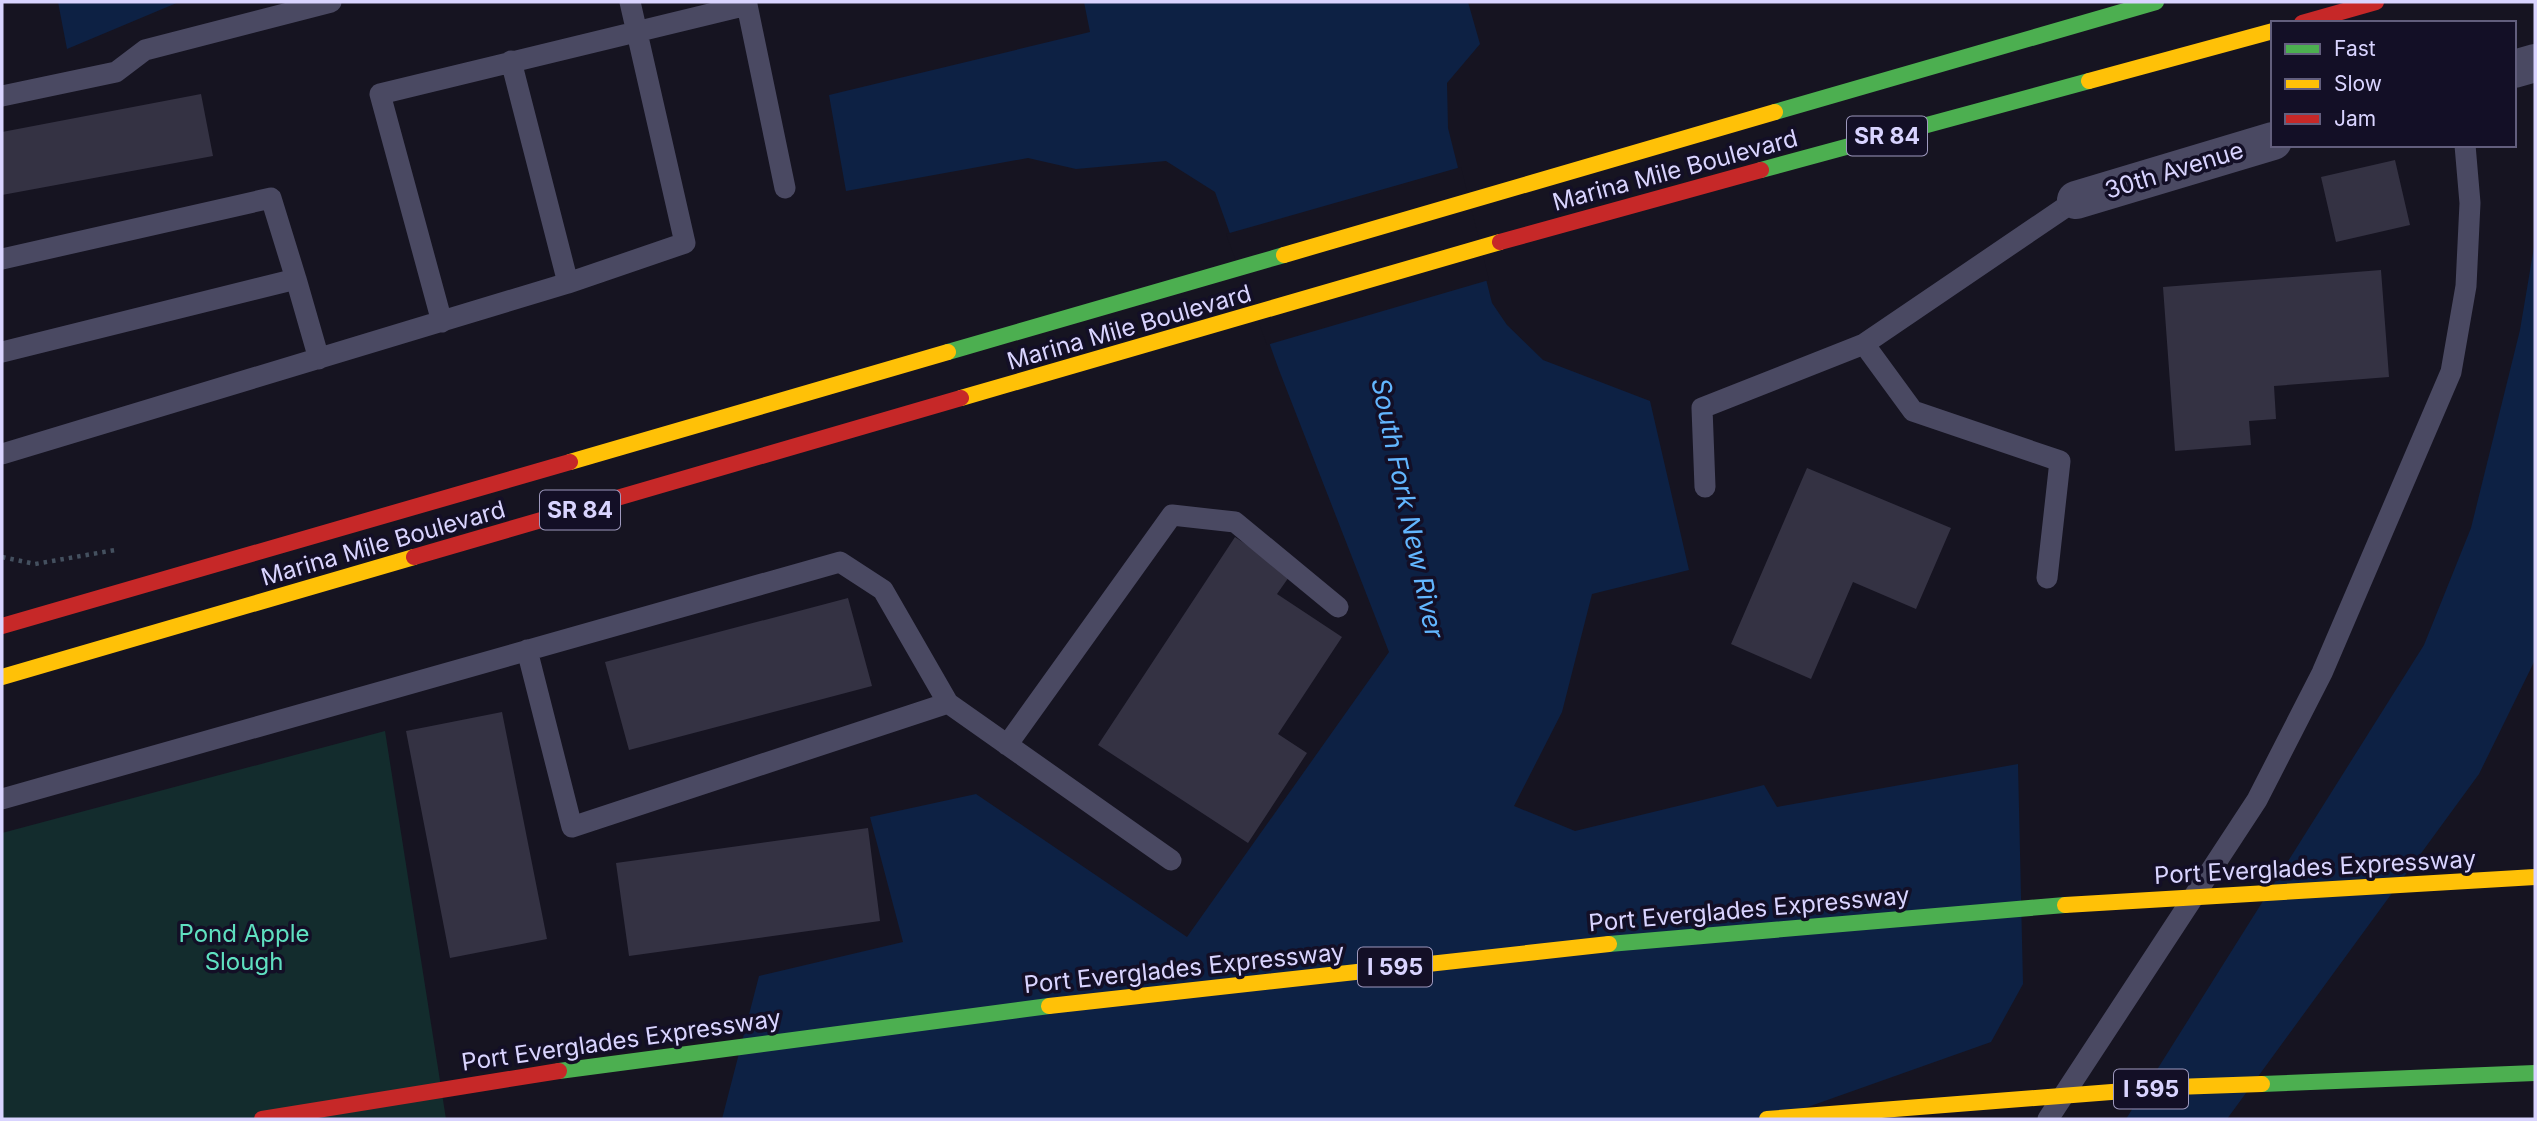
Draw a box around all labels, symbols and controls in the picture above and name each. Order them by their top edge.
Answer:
legend [2271,21,2516,147]
text: Fast [2334,36,2376,61]
text: Slow [2334,71,2382,96]
text: Jam [2334,106,2376,131]
road number: SR 84 [1847,116,1927,155]
street label: Marina Mile Boulevard [1549,123,1801,217]
street label: 30th Avenue [2101,135,2247,205]
street label: Marina Mile Boulevard [1004,278,1254,376]
water label: South Fork New River [1365,375,1451,642]
road number: SR 84 [540,490,620,530]
street label: Marina Mile Boulevard [258,494,508,592]
street label: Port Everglades Expressway [2153,844,2477,890]
street label: Port Everglades Expressway [1587,881,1911,937]
park label: Pond Apple Slough [179,919,309,976]
street label: Port Everglades Expressway [1022,937,1346,999]
road number: I 595 [1358,948,1432,986]
street label: Port Everglades Expressway [459,1003,783,1077]
road number: I 595 [2114,1070,2188,1108]

